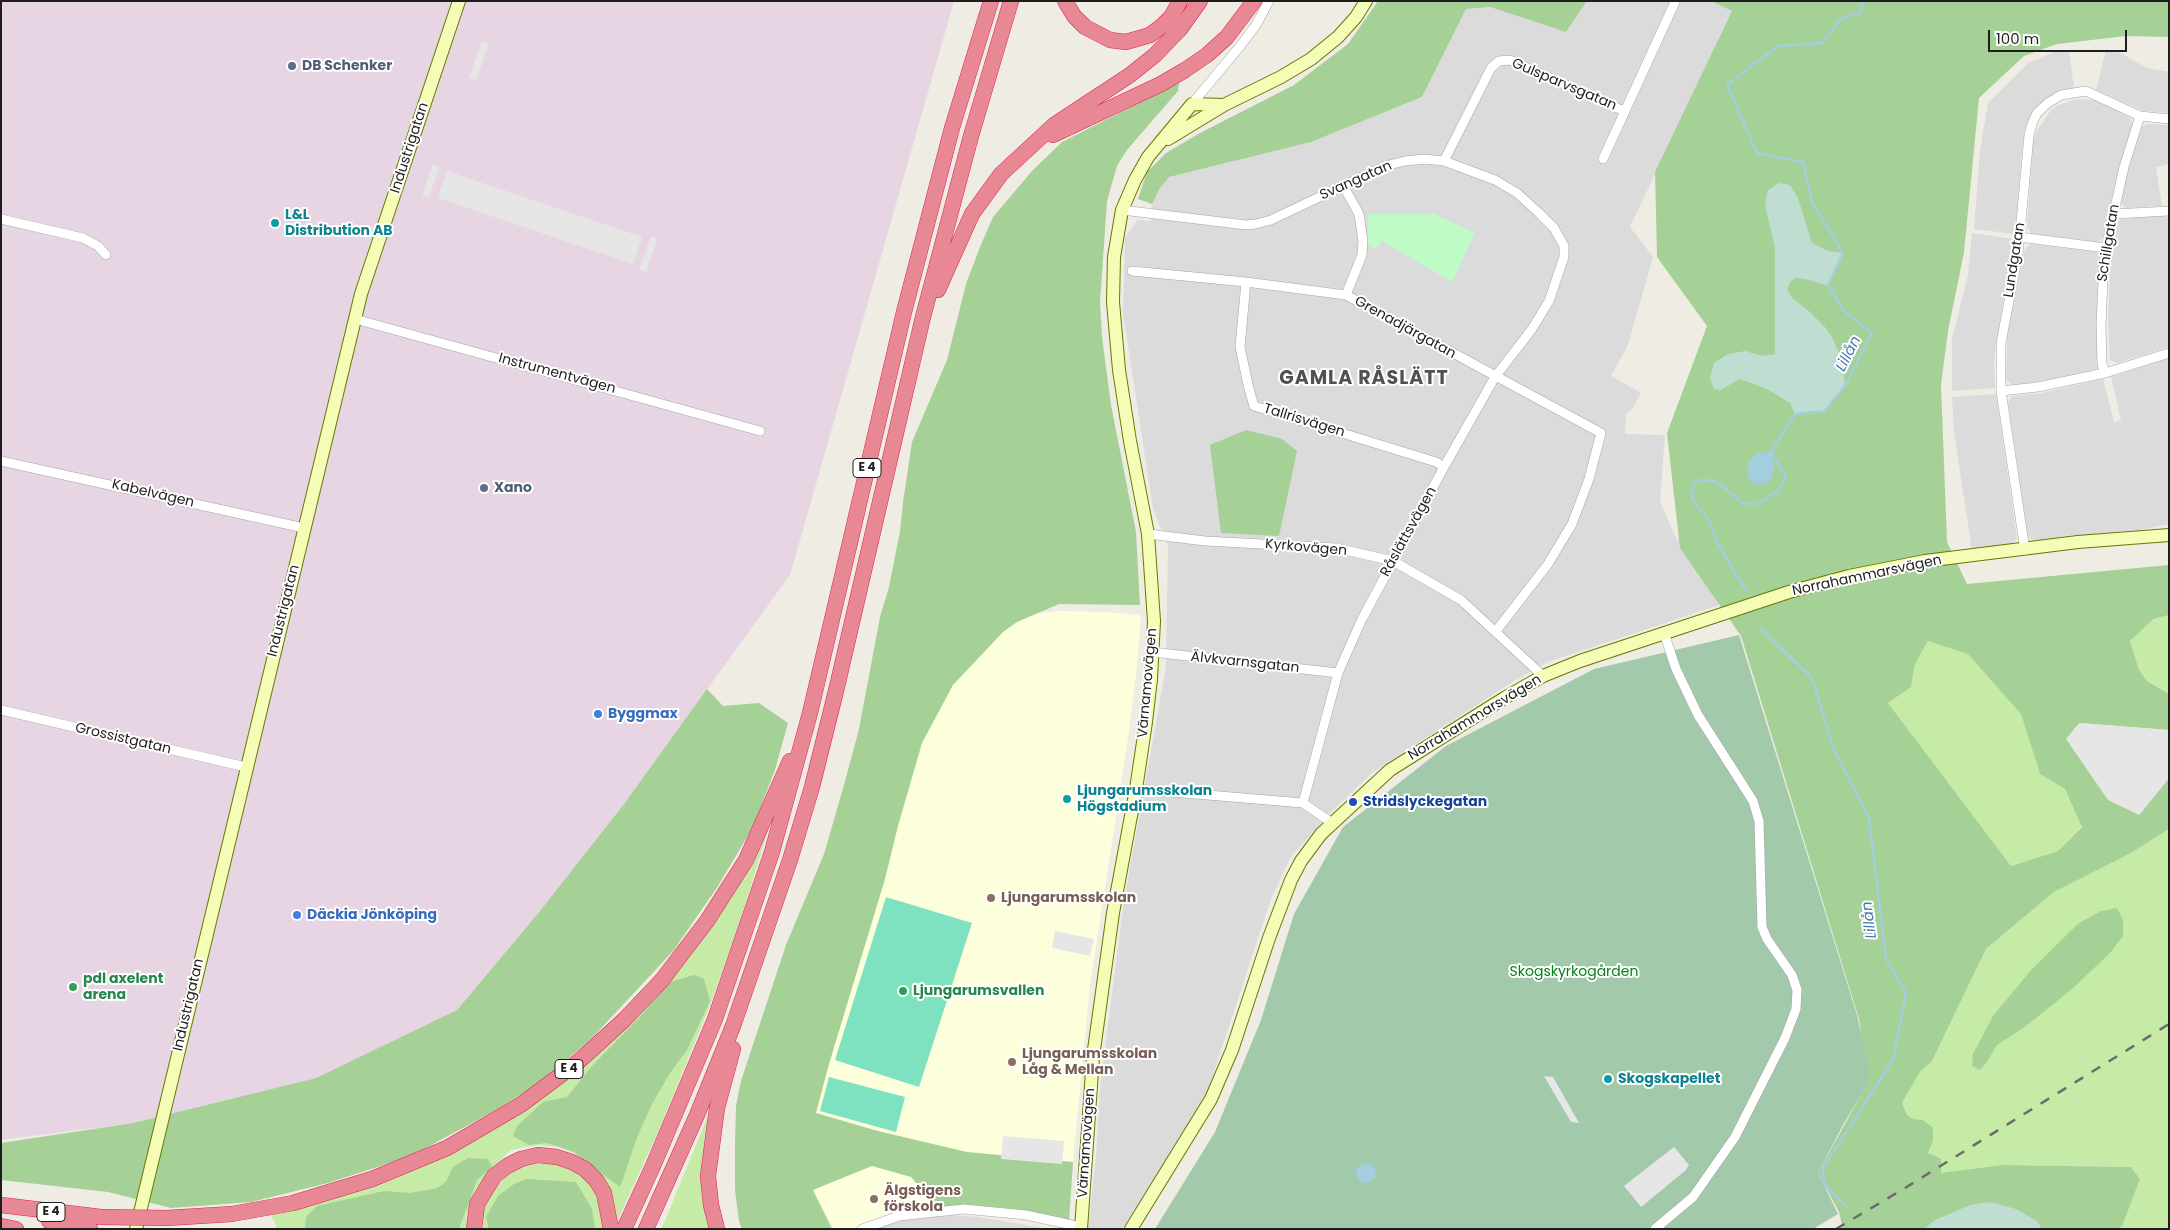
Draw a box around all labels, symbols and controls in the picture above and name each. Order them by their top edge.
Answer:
scale bar [1990,20,2129,52]
text: 100 m [1996,28,2039,49]
street label: Gulsparvsgatan [1509,55,1619,115]
place label: DB Schenker [302,58,392,74]
marker: DB Schenker [286,60,298,72]
street label: Industrigatan [387,101,433,195]
street label: Svangatan [1317,158,1395,204]
street label: Schillgatan [2095,203,2123,283]
place label: L&L Distribution AB [285,207,393,240]
marker: L&L Distribution AB [269,217,281,229]
street label: Lundgatan [2001,221,2029,299]
street label: Grenadjärgatan [1351,293,1459,363]
water label: Lillån [1833,333,1865,375]
street label: Instrumentvägen [497,350,617,398]
district label: GAMLA RÅSLÄTT [1278,368,1450,390]
street label: Tallrisvägen [1261,401,1347,441]
road number: E 4 [853,458,881,478]
street label: Kabelvägen [110,476,196,512]
place label: Xano [494,480,532,496]
marker: Xano [478,482,490,494]
street label: Råslättsvägen [1377,484,1441,580]
street label: Kyrkovägen [1264,536,1348,560]
street label: Norrahammarsvägen [1791,552,1943,600]
street label: Industrigatan [264,563,304,659]
street label: Värnamovägen [1135,627,1161,739]
street label: Älvkvarnsgatan [1190,649,1300,677]
street label: Norrahammarsvägen [1405,672,1545,764]
place label: Byggmax [608,706,678,722]
marker: Byggmax [592,708,604,720]
street label: Grossistgatan [73,720,173,758]
place label: Ljungarumsskolan Högstadium [1077,783,1212,816]
marker: Ljungarumsskolan Högstadium [1061,793,1073,805]
place label: Stridslyckegatan [1363,794,1487,810]
marker: Stridslyckegatan [1347,796,1359,808]
place label: Ljungarumsskolan [1001,890,1136,906]
marker: Ljungarumsskolan [985,892,997,904]
water label: Lillån [1859,900,1881,940]
place label: Däckia Jönköping [307,907,437,923]
marker: Däckia Jönköping [291,909,303,921]
street label: Industrigatan [170,957,208,1053]
park label: Skogskyrkogården [1510,964,1638,980]
place label: pdl axelent arena [83,971,163,1004]
marker: pdl axelent arena [67,981,79,993]
place label: Ljungarumsvallen [913,983,1044,999]
marker: Ljungarumsvallen [897,985,909,997]
place label: Ljungarumsskolan Låg & Mellan [1022,1046,1157,1078]
marker: Ljungarumsskolan Låg & Mellan [1006,1056,1018,1068]
road number: E 4 [555,1060,583,1078]
place label: Skogskapellet [1618,1071,1720,1087]
marker: Skogskapellet [1602,1073,1614,1085]
street label: Värnamovägen [1075,1087,1099,1199]
place label: Älgstigens förskola [884,1183,961,1216]
marker: Älgstigens förskola [868,1193,880,1205]
road number: E 4 [37,1202,65,1222]

